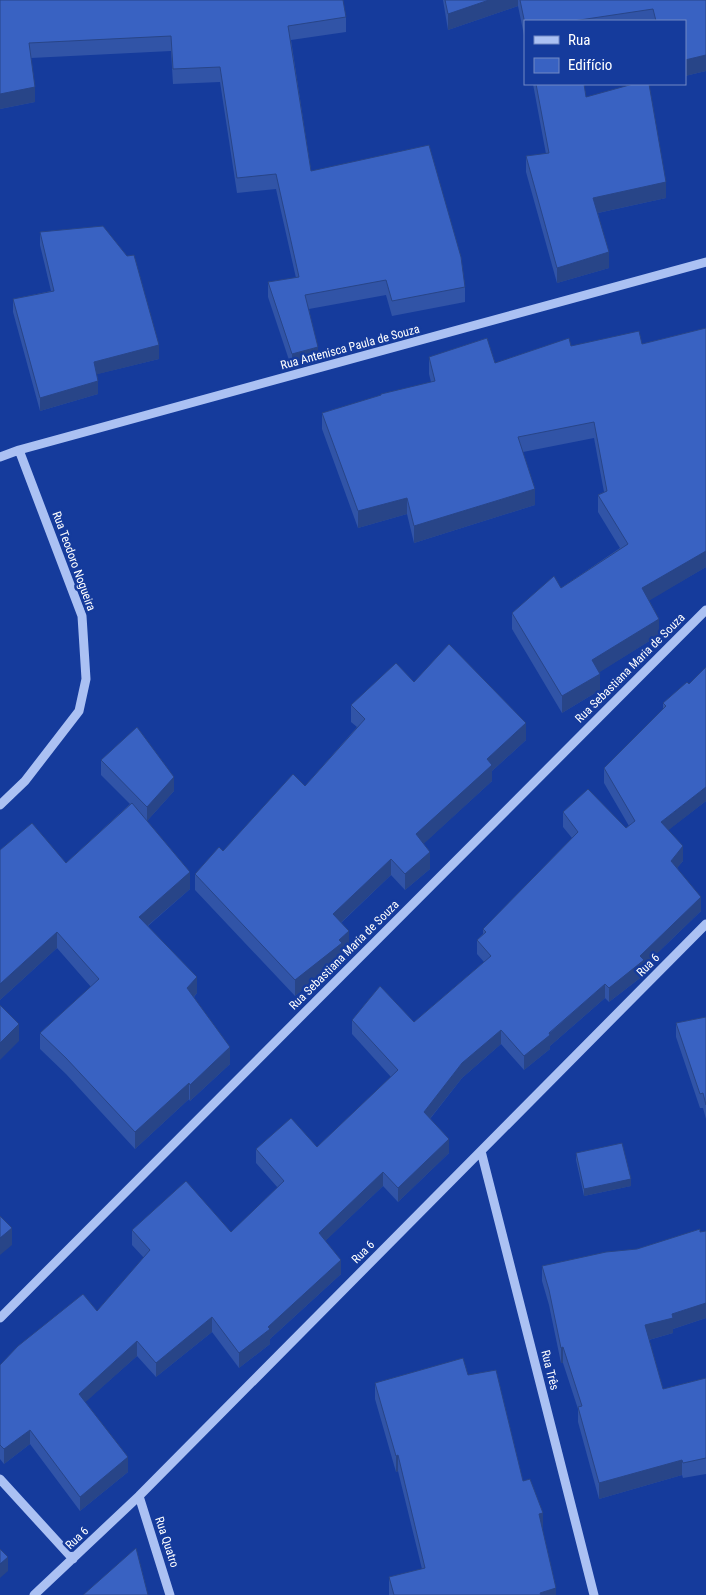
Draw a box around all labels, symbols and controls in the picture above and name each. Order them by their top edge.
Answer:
legend [524,20,686,85]
text: Rua [568,31,590,49]
text: Edifício [568,56,612,74]
street label: Rua Antenisca Paula de Souza [279,322,421,372]
street label: Rua Teodoro Nogueira [50,509,99,613]
street label: Rua Sebastiana Maria de Souza [572,610,688,726]
street label: Rua Sebastiana Maria de Souza [286,897,402,1013]
street label: Rua 6 [634,951,662,979]
street label: Rua 6 [349,1238,377,1266]
street label: Rua Três [538,1348,562,1392]
street label: Rua Quatro [152,1515,182,1569]
street label: Rua 6 [63,1524,91,1552]

